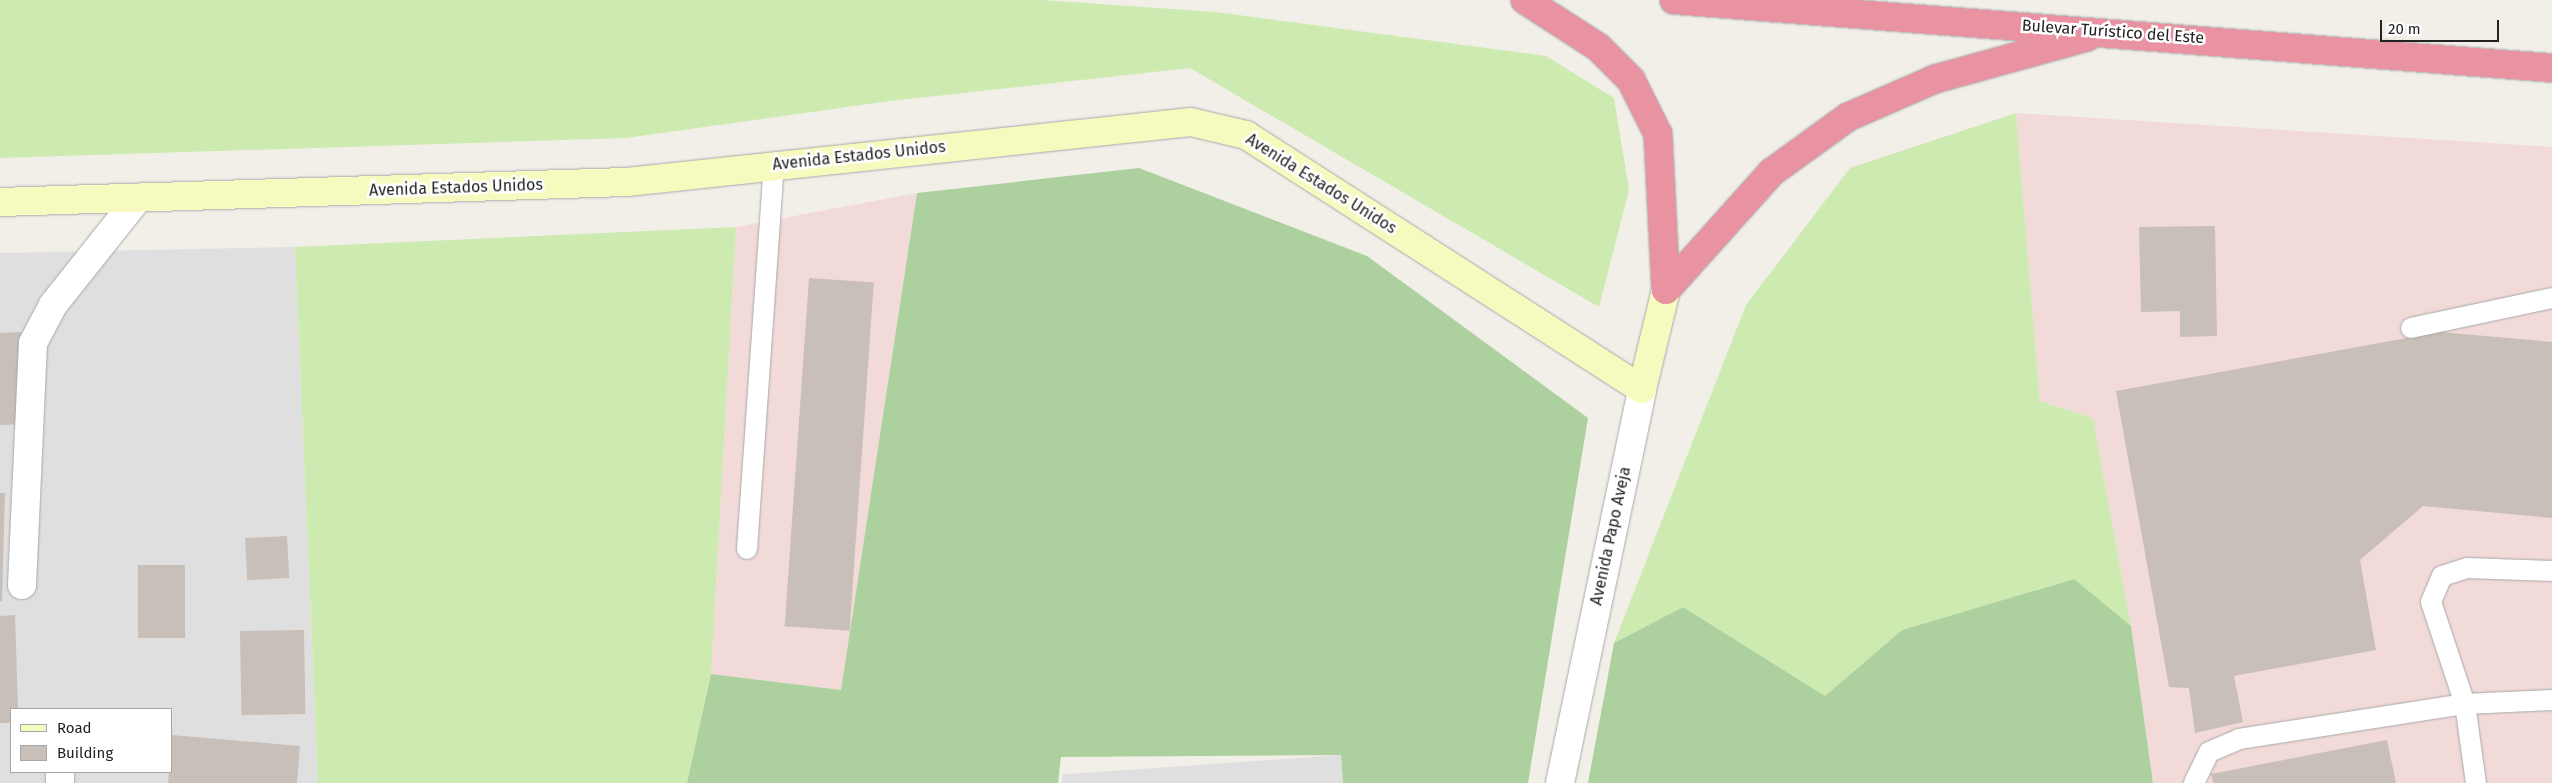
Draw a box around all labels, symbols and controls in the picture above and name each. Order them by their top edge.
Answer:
scale bar [2382,10,2501,42]
street label: Bulevar Turístico del Este [2021,16,2205,48]
text: 20 m [2388,20,2421,38]
street label: Avenida Estados Unidos [1242,130,1400,238]
street label: Avenida Estados Unidos [772,137,946,175]
street label: Avenida Estados Unidos [369,175,543,201]
street label: Avenida Papo Aveja [1587,465,1635,607]
legend [10,708,172,773]
text: Road [57,719,92,737]
text: Building [57,744,113,762]

